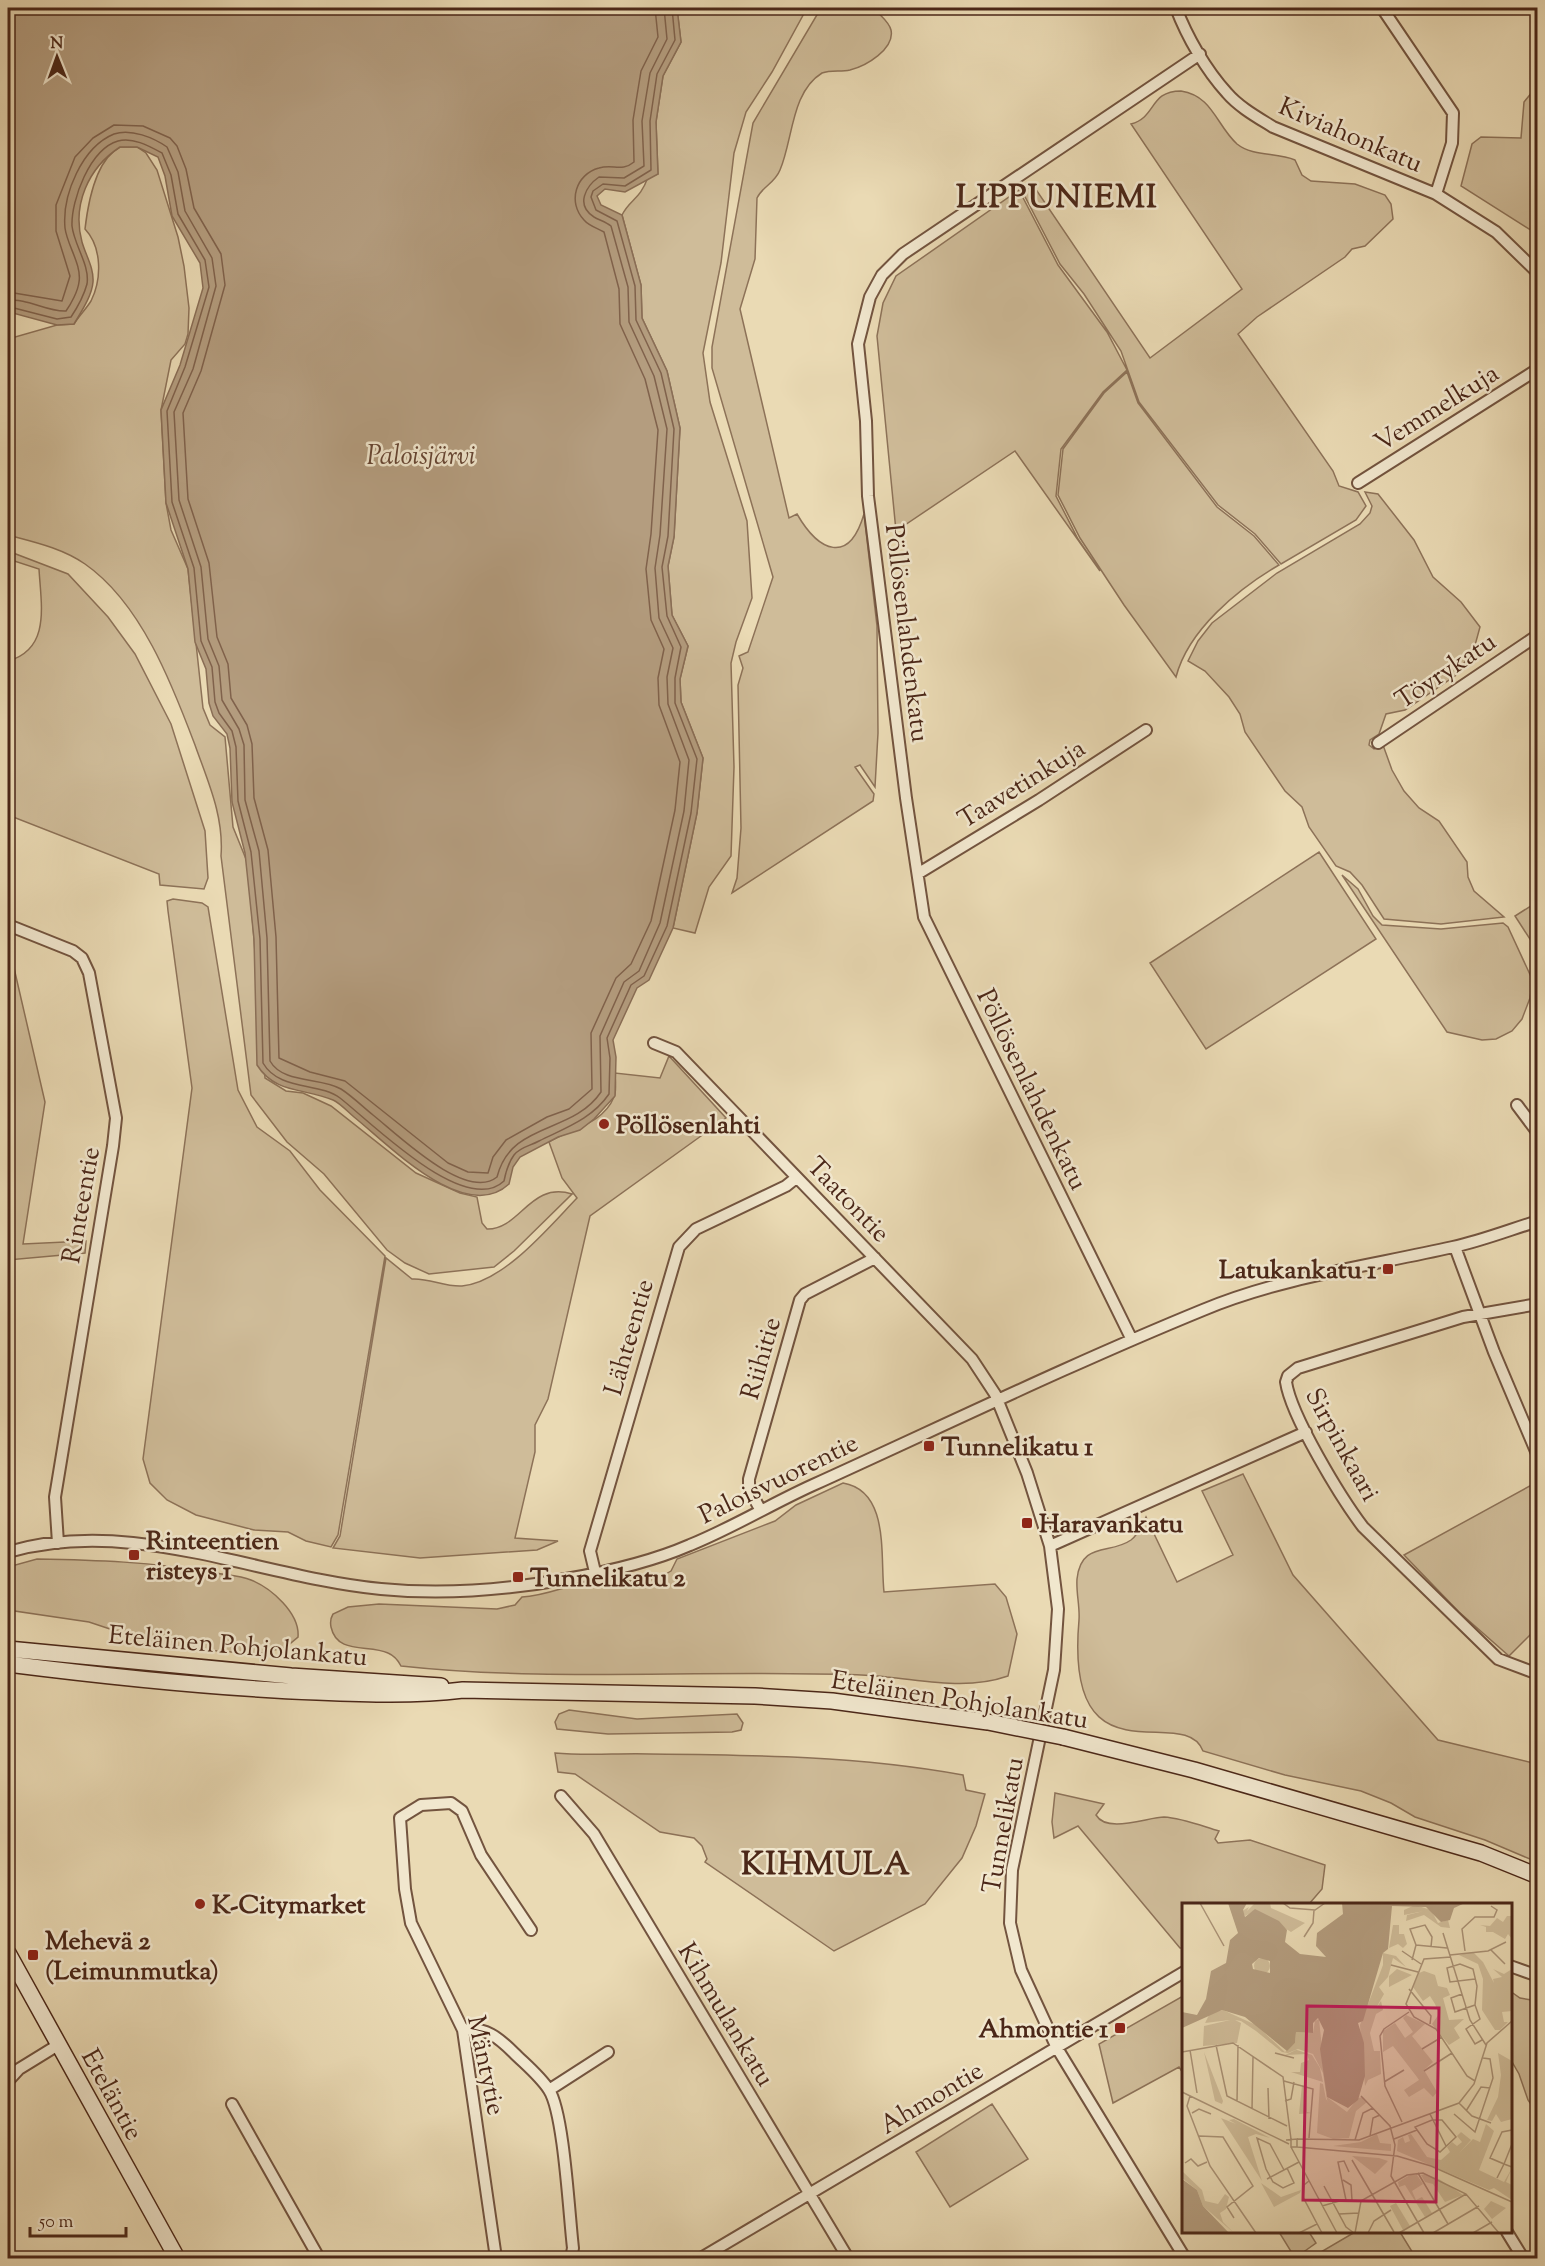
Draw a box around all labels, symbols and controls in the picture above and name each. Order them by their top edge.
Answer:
north arrow [27,27,87,87]
text: N [50,33,64,56]
street label: Kiviahonkatu [1272,89,1428,183]
district label: LIPPUNIEMI [956,176,1158,222]
street label: Vemmelkuja [1368,356,1507,462]
water label: Paloisjärvi [366,438,476,477]
street label: Pöllösenlahdenkatu [874,522,937,745]
street label: Töyrykatu [1388,625,1504,719]
street label: Taavetinkuja [951,731,1093,839]
street label: Pöllösenlahdenkatu [966,983,1096,1197]
place label: Pöllösenlahti [616,1108,761,1145]
marker: Pöllösenlahti [597,1117,611,1131]
street label: Rinteentie [54,1144,111,1267]
street label: Taatontie [797,1150,897,1252]
place label: Latukankatu 1 [1219,1253,1376,1290]
marker: Latukankatu 1 [1381,1262,1395,1276]
street label: Lähteentie [596,1275,665,1400]
street label: Riihitie [733,1313,792,1404]
street label: Sirpinkaari [1294,1382,1387,1509]
street label: Paloisvuorentie [693,1426,865,1535]
place label: Tunnelikatu 1 [941,1430,1093,1467]
marker: Tunnelikatu 1 [922,1439,936,1453]
place label: Haravankatu [1039,1507,1183,1544]
marker: Haravankatu [1020,1516,1034,1530]
place label: Rinteentien risteys 1 [146,1524,280,1591]
marker: Rinteentien risteys 1 [127,1548,141,1562]
place label: Tunnelikatu 2 [530,1561,686,1598]
marker: Tunnelikatu 2 [511,1570,525,1584]
street label: Eteläinen Pohjolankatu [107,1618,369,1677]
street label: Eteläinen Pohjolankatu [828,1663,1091,1740]
street label: Tunnelikatu [974,1754,1035,1897]
district label: KIHMULA [741,1843,911,1889]
place label: K-Citymarket [212,1888,366,1925]
marker: K-Citymarket [193,1897,207,1911]
inset map [1182,1903,1512,2233]
place label: Mehevä 2 (Leimunmutka) [45,1924,219,1991]
street label: Kihmulankatu [667,1936,782,2094]
marker: Mehevä 2 (Leimunmutka) [26,1948,40,1962]
street label: Mäntytie [456,2012,513,2119]
place label: Ahmontie 1 [978,2012,1108,2049]
marker: Ahmontie 1 [1113,2021,1127,2035]
street label: Eteläntie [71,2043,151,2148]
street label: Ahmontie [873,2054,991,2145]
scale bar [30,2200,126,2238]
text: 50 m [38,2210,74,2236]

